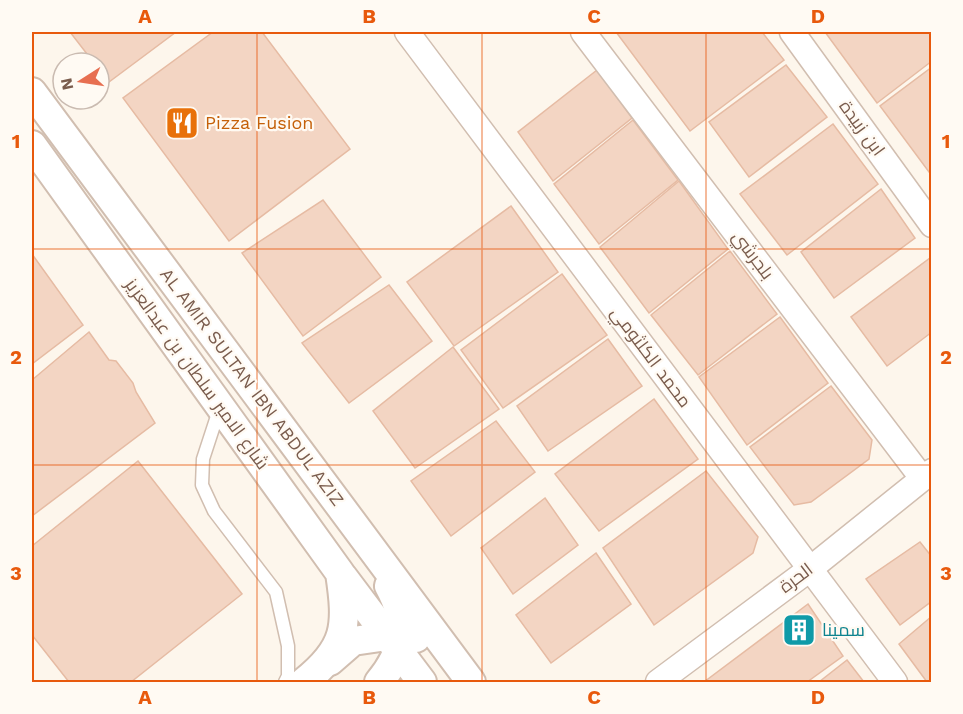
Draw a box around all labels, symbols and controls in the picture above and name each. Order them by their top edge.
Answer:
text: A [138,4,152,28]
text: B [362,4,376,28]
text: C [587,4,601,28]
text: D [811,4,825,28]
north arrow [51,51,111,111]
text: N [56,76,77,92]
street label: ابن زبيدة [834,96,890,160]
restaurant icon: Pizza Fusion [164,105,200,141]
place label: Pizza Fusion [205,112,313,133]
text: 1 [12,129,20,153]
text: 1 [942,129,950,153]
street label: بلجرشي [726,226,779,285]
street label: AL AMIR SULTAN IBN ABDUL AZIZ [156,264,349,510]
street label: شارع الامير سلطان بن عبدالعزيز [119,273,274,474]
street label: محمد الكلثومي [604,302,696,414]
text: 2 [10,345,22,369]
text: 2 [940,345,952,369]
street label: الحرة [775,558,817,598]
text: 3 [10,561,22,585]
text: 3 [940,561,952,585]
building icon: سمينا [781,612,817,648]
place label: سمينا [822,619,865,640]
text: A [138,685,152,709]
text: B [362,685,376,709]
text: C [587,685,601,709]
text: D [811,685,825,709]

